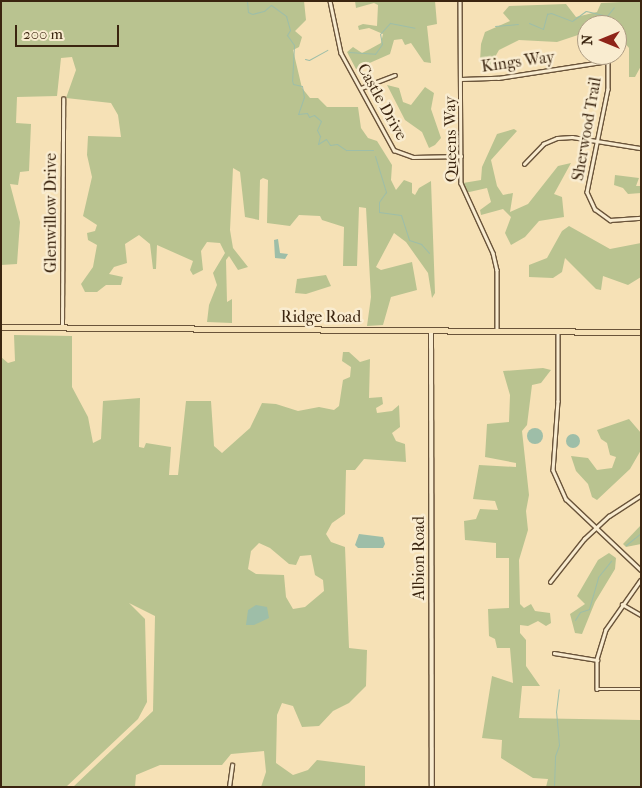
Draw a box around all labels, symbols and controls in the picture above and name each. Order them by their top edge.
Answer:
scale bar [18,15,121,47]
north arrow [577,15,627,65]
text: 200 m [23,25,63,43]
text: N [579,35,596,45]
street label: Kings Way [480,47,556,77]
street label: Castle Drive [353,60,411,144]
street label: Sherwood Trail [568,76,606,182]
street label: Queens Way [441,96,461,182]
street label: Glenwillow Drive [41,153,61,273]
street label: Ridge Road [281,307,361,327]
street label: Albion Road [409,516,429,600]

